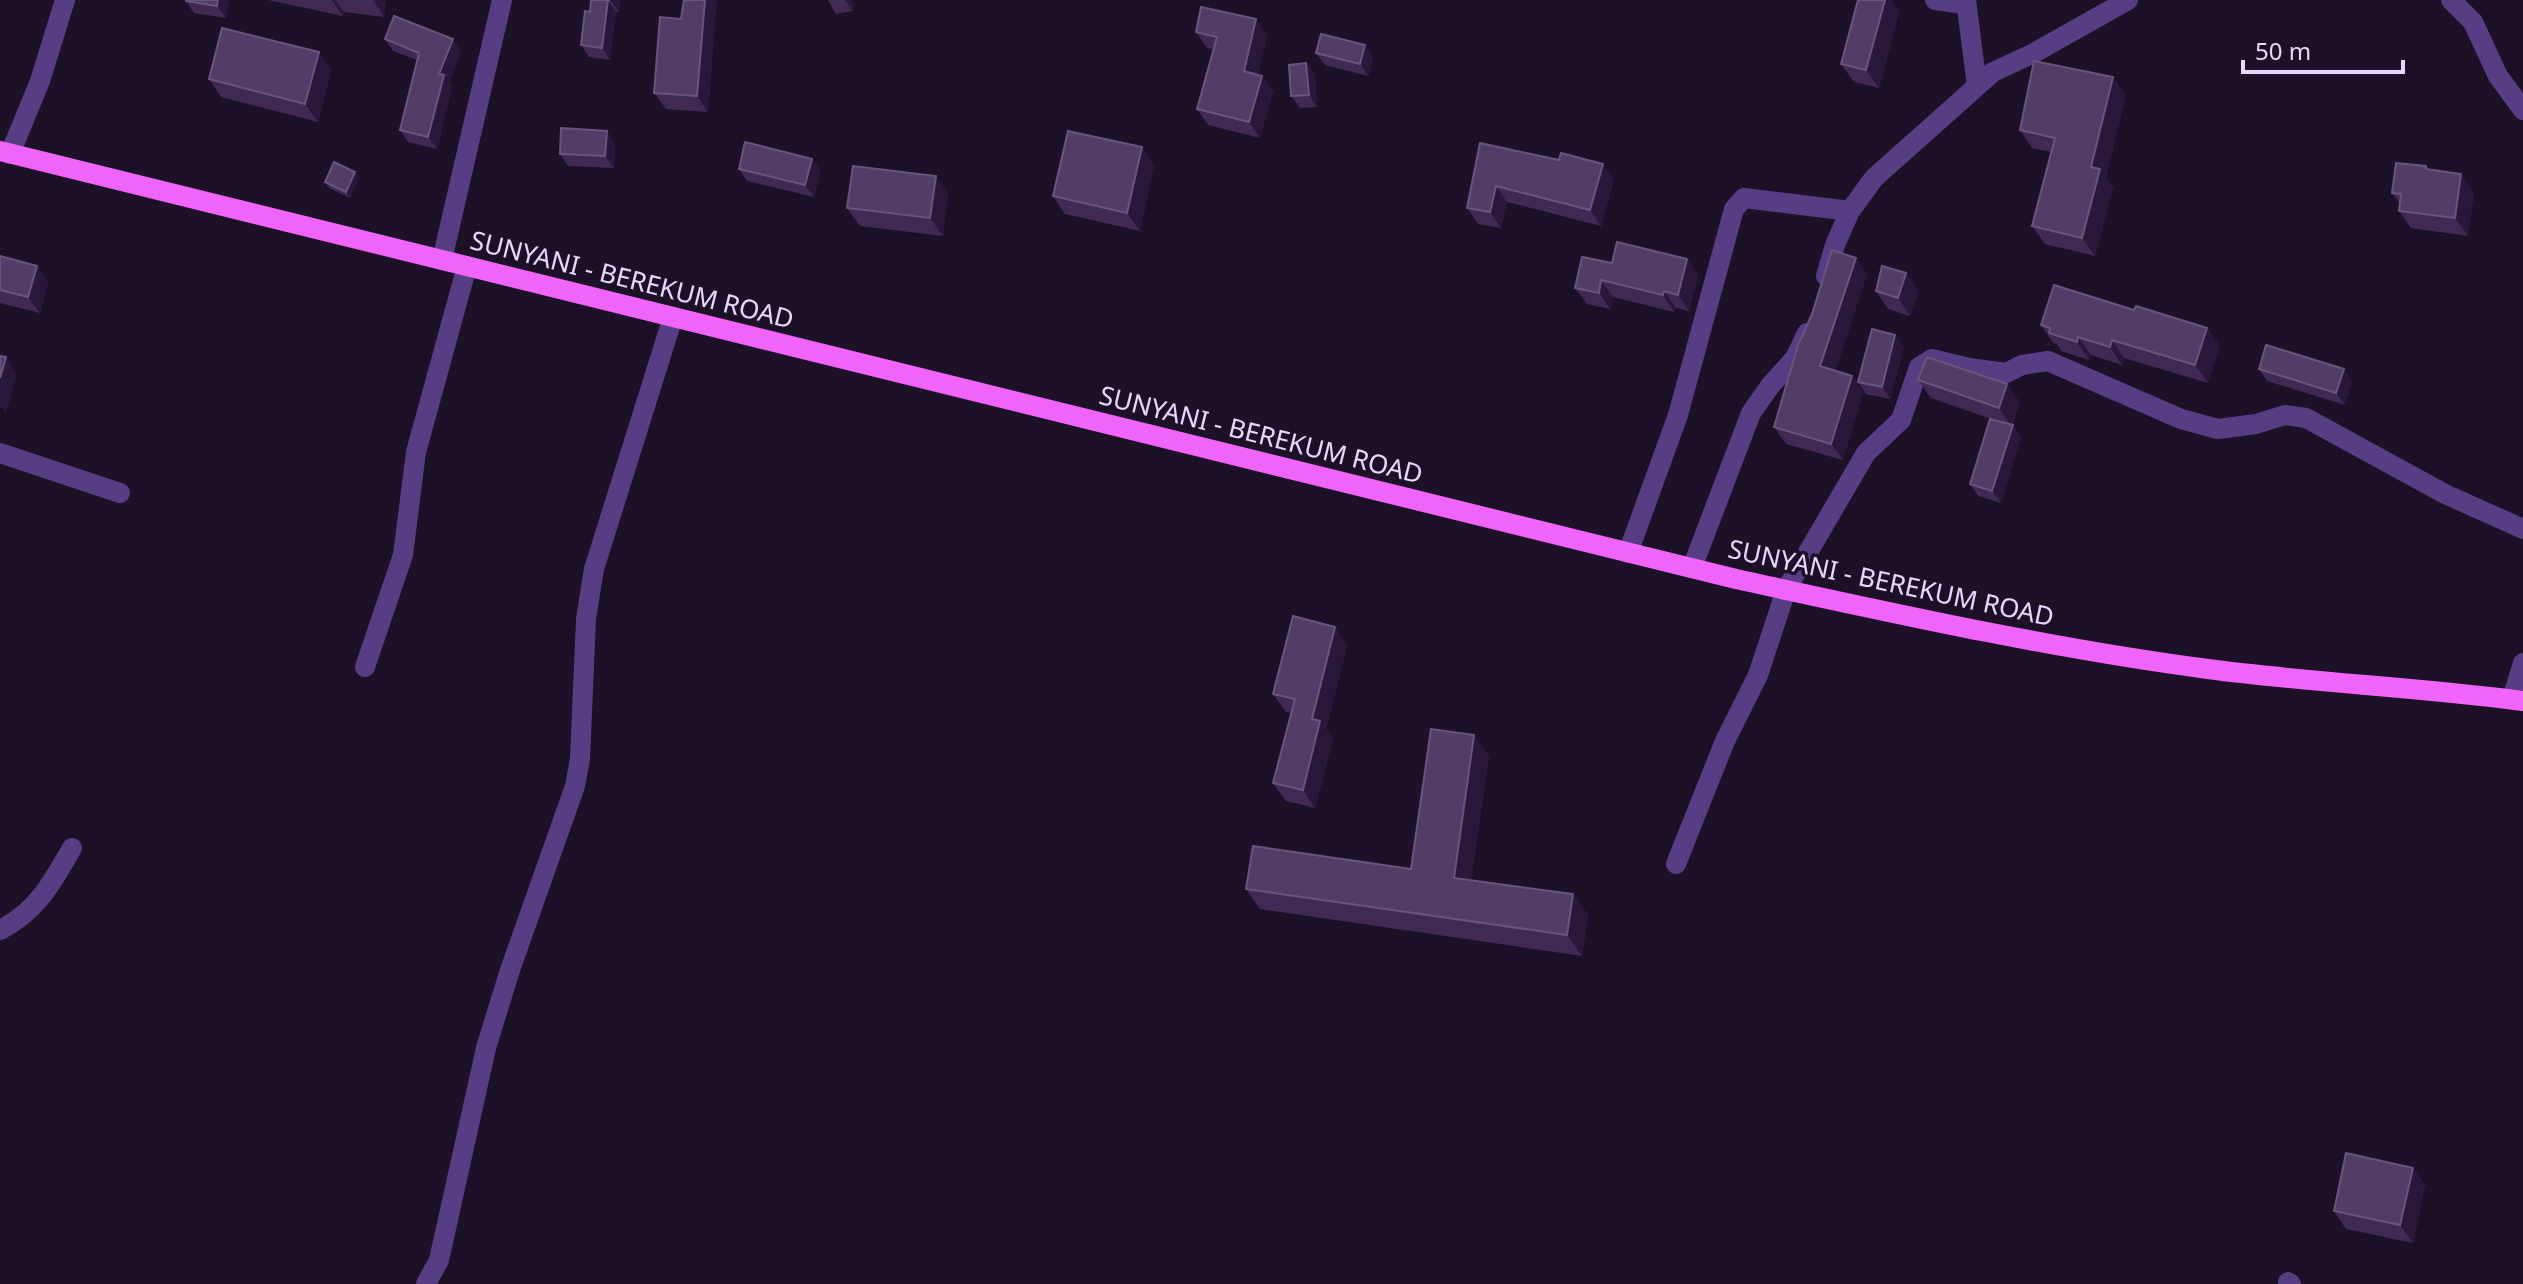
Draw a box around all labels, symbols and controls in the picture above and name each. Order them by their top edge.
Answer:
scale bar [2243,24,2403,74]
text: 50 m [2255,34,2311,67]
street label: SUNYANI - BEREKUM ROAD [467,221,798,337]
street label: SUNYANI - BEREKUM ROAD [1096,376,1427,492]
street label: SUNYANI - BEREKUM ROAD [1725,530,2057,634]

